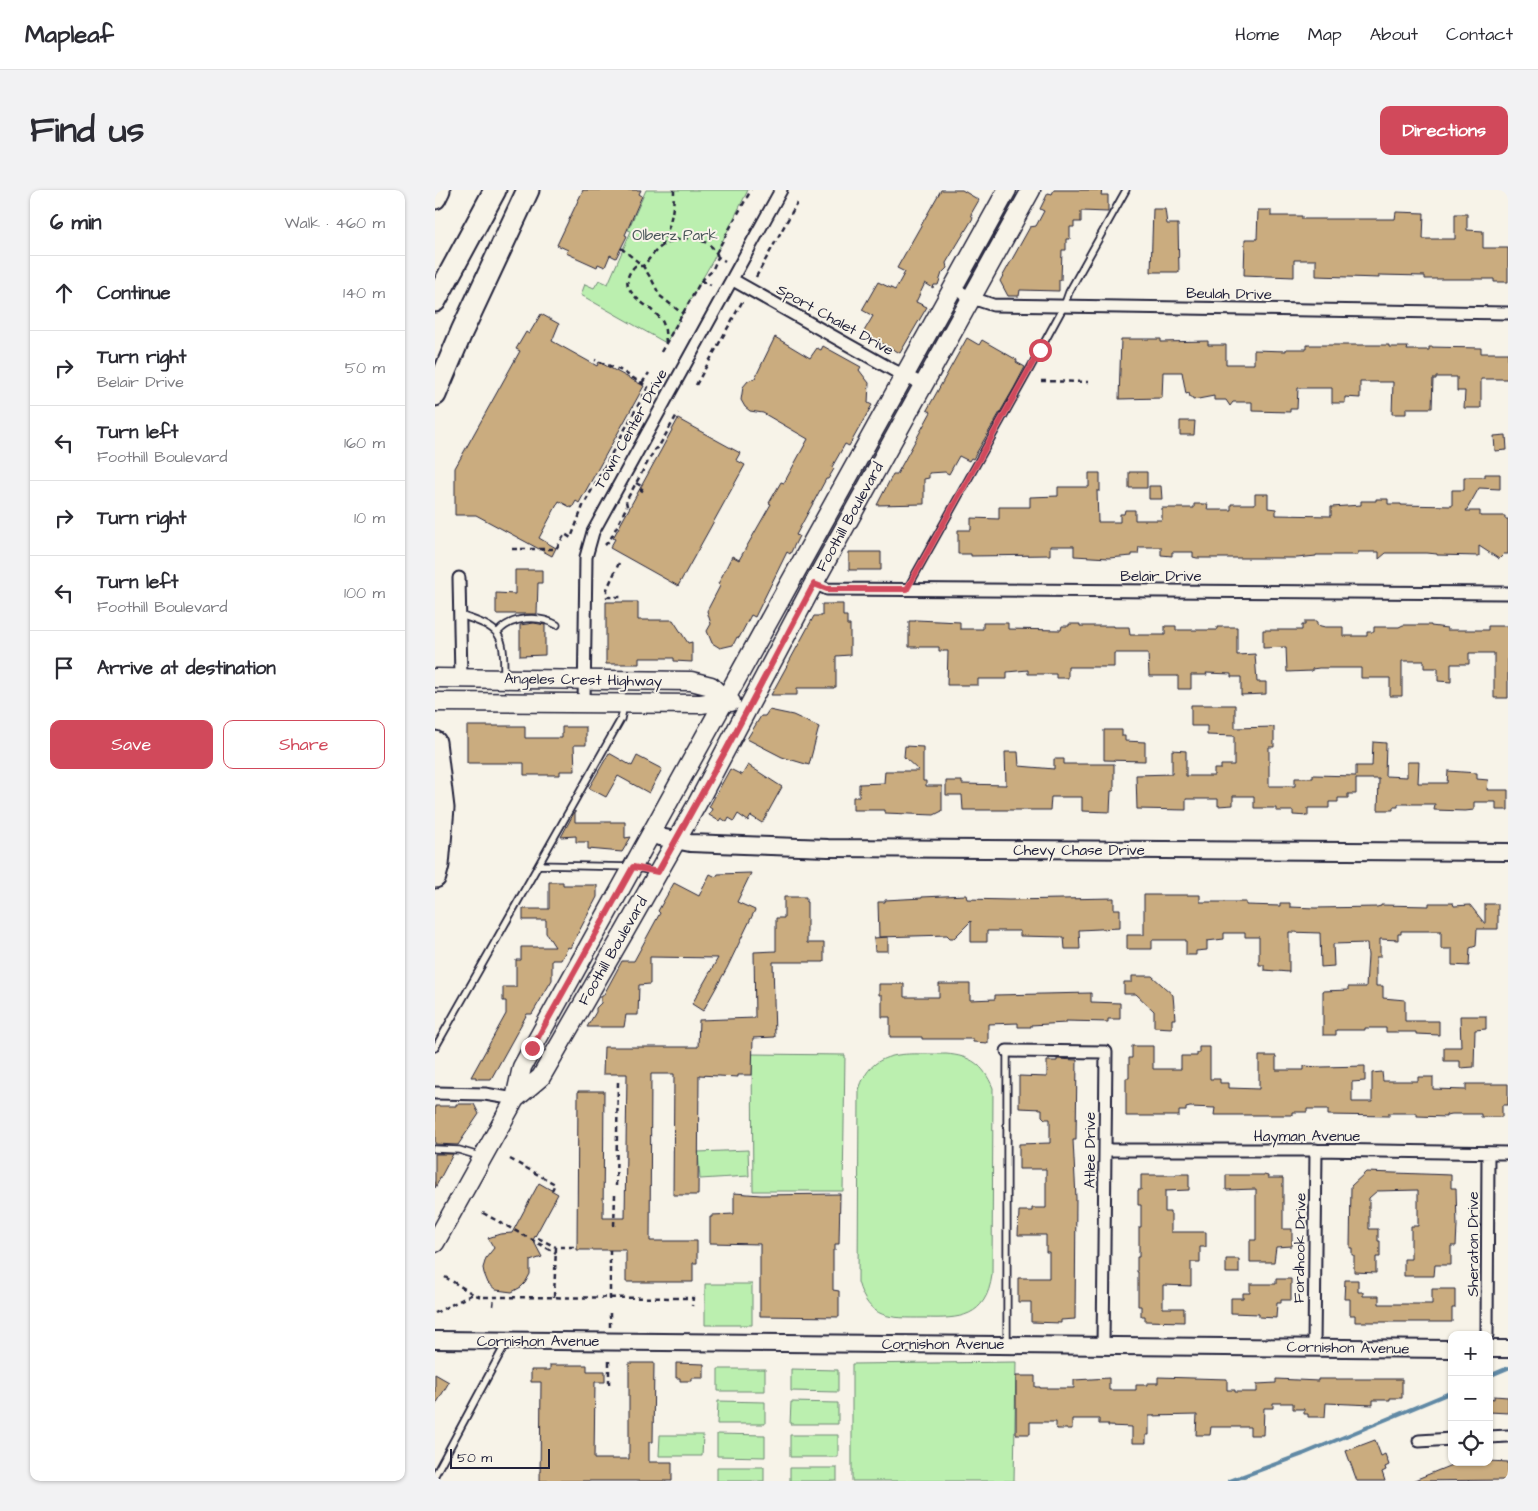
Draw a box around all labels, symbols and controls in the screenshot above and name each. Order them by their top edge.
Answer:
text: Mapleaf [25,18,114,52]
text: Home [1235,22,1280,47]
text: Map [1308,22,1342,47]
text: About [1370,22,1418,47]
text: Contact [1446,22,1513,47]
text: Find us [30,106,144,155]
button: Directions [1380,106,1508,155]
text: 6 min [50,208,102,237]
text: Walk · 460 m [285,212,385,234]
park label: Olberz Park [632,225,718,246]
icon: ahead [50,279,78,307]
street label: Sport Chalet Drive [773,279,897,361]
text: Continue [97,280,171,307]
text: 140 m [343,282,385,304]
street label: Beulah Drive [1186,283,1272,305]
route start [1029,339,1052,362]
text: Turn right [97,344,186,371]
icon: right [50,354,78,382]
text: 50 m [345,357,385,379]
street label: Town Center Drive [589,365,673,493]
text: Belair Drive [97,371,184,393]
text: Turn left [97,419,178,446]
icon: left [50,429,78,457]
text: 160 m [344,432,385,454]
text: Foothill Boulevard [97,446,227,468]
street label: Foothill Boulevard [811,458,889,576]
icon: right [50,504,78,532]
text: Turn right [97,505,186,532]
text: 10 m [354,507,385,529]
street label: Belair Drive [1120,566,1202,587]
text: Turn left [97,569,178,596]
icon: left [50,579,78,607]
text: 100 m [344,582,385,604]
text: Foothill Boulevard [97,596,227,618]
icon: arrive [50,654,78,682]
text: Arrive at destination [97,655,276,682]
street label: Angeles Crest Highway [504,668,662,693]
button: Save [50,720,213,769]
button: Share [223,720,385,769]
street label: Chevy Chase Drive [1013,840,1145,862]
street label: Foothill Boulevard [573,893,653,1009]
route end [521,1037,544,1060]
street label: Atlee Drive [1080,1112,1101,1188]
street label: Hayman Avenue [1254,1126,1360,1148]
street label: Sheraton Drive [1463,1191,1484,1297]
street label: Fordhook Drive [1289,1193,1311,1303]
street label: Cornishon Avenue [477,1331,599,1352]
map controls [1448,1331,1493,1466]
button: + [1448,1331,1493,1376]
street label: Cornishon Avenue [882,1334,1004,1355]
street label: Cornishon Avenue [1286,1336,1410,1360]
button: − [1448,1376,1493,1421]
button: locate [1448,1421,1493,1466]
scale bar [450,1446,550,1469]
text: 50 m [457,1448,492,1468]

